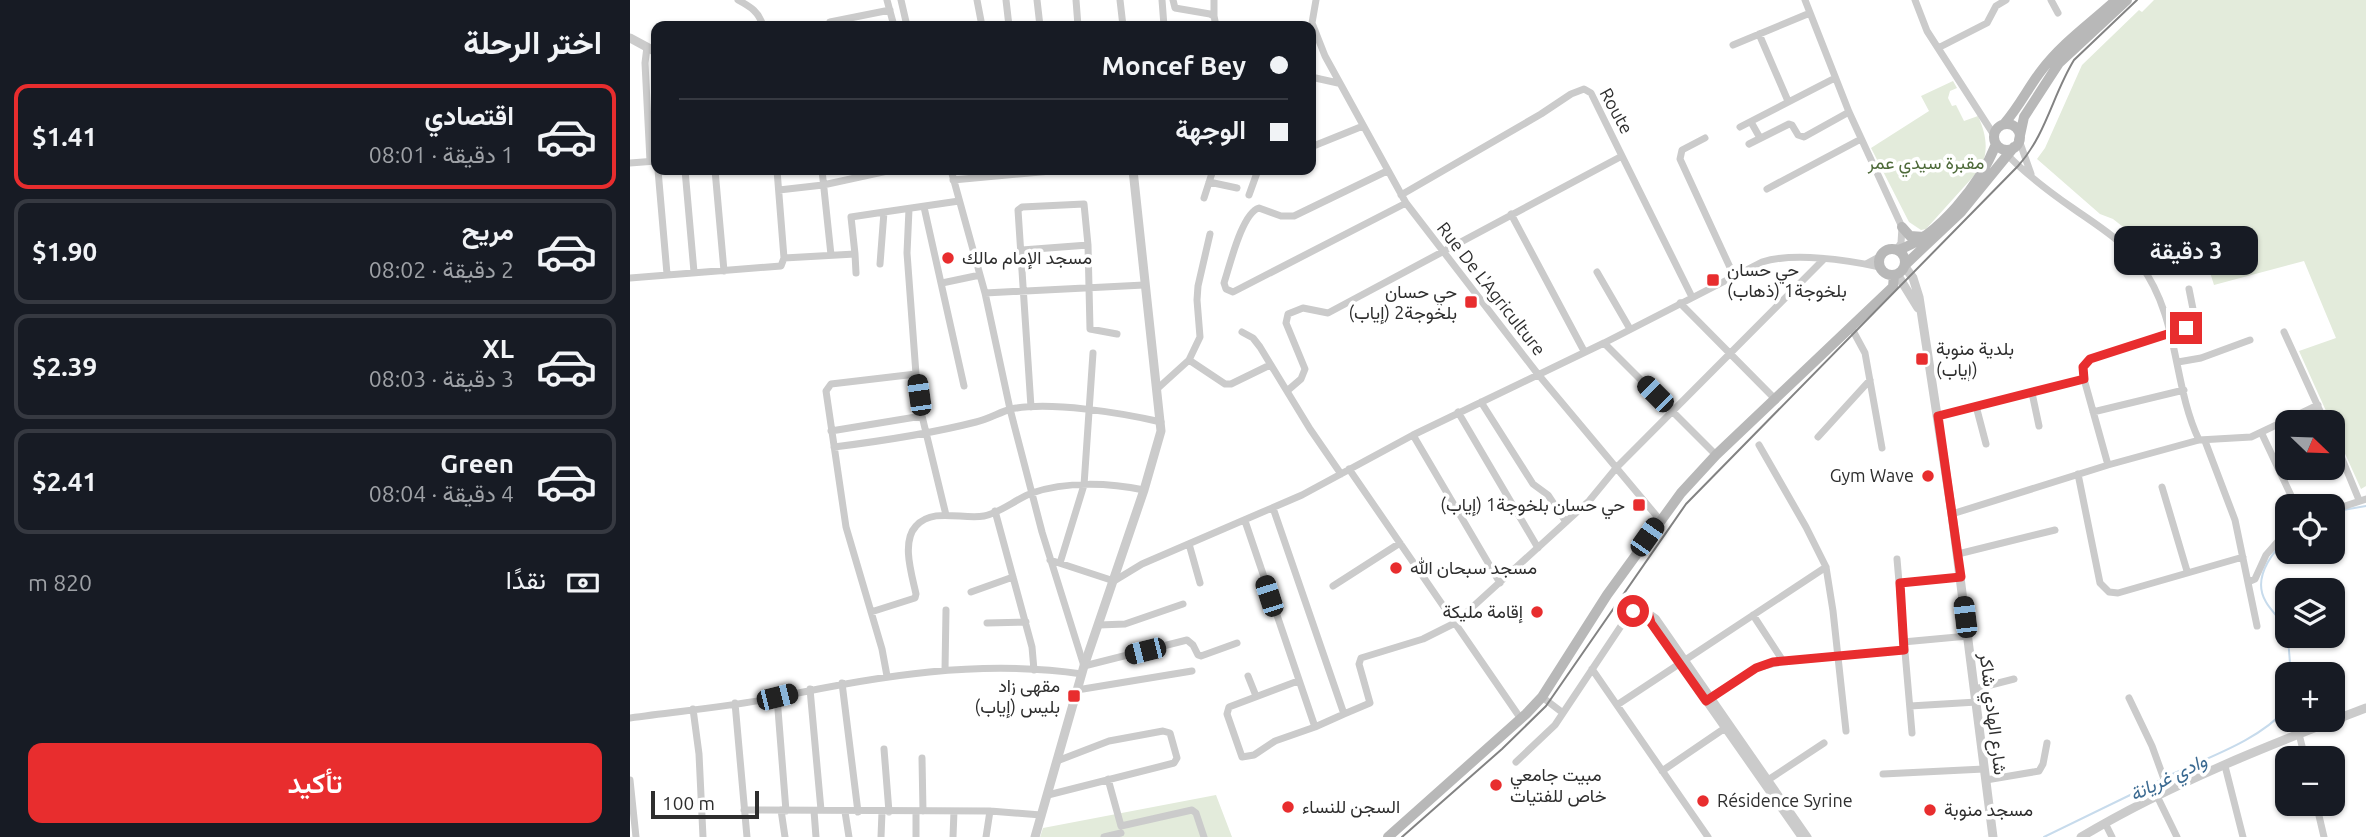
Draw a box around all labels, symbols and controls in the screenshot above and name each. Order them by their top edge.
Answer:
text: اختر الرحلة [463,24,602,60]
text: Moncef Bey [1102,51,1246,80]
street label: Route [1596,84,1637,137]
text: اقتصادي [425,101,514,130]
icon: car [535,105,598,168]
text: الوجهة [1175,115,1246,144]
text: $1.41 [32,122,97,151]
text: 1 دقيقة · 08:01 [369,142,514,167]
park label: مقبرة سيدي عمر [1867,152,1984,178]
text: مريح [462,216,514,245]
street label: Rue De L'Agriculture [1434,218,1550,359]
icon: car [535,220,598,283]
callout: 3 دقيقة [2114,226,2258,276]
text: $1.90 [32,237,97,266]
text: 3 دقيقة [2150,238,2222,263]
place label: مسجد الإمام مالك [962,247,1092,270]
marker: مسجد الإمام مالك [940,250,956,266]
text: 2 دقيقة · 08:02 [369,257,514,282]
place label: حي حسان بلخوجة1 (ذهاب) [1727,259,1847,302]
marker: حي حسان بلخوجة1 (ذهاب) [1705,272,1721,288]
place label: حي حسان بلخوجة2 (إياب) [1348,281,1457,325]
marker: حي حسان بلخوجة2 (إياب) [1463,294,1479,310]
route end [2170,312,2202,344]
text: XL [483,334,514,363]
icon: car [535,335,598,398]
place label: بلدية منوبة (إياب) [1936,338,2014,382]
marker: بلدية منوبة (إياب) [1914,351,1930,367]
text: $2.39 [32,352,97,381]
text: 3 دقيقة · 08:03 [369,366,514,391]
car [1633,372,1678,416]
car [906,373,933,417]
north arrow [2275,410,2345,480]
map controls [2275,410,2345,816]
text: Green [440,449,514,478]
icon: car [535,450,598,513]
place label: Gym Wave [1830,465,1914,485]
text: $2.41 [32,467,97,496]
marker: Gym Wave [1920,468,1936,484]
text: 4 دقيقة · 08:04 [369,481,514,506]
place label: حي حسان بلخوجة1 (إياب) [1440,494,1625,520]
button: locate [2275,494,2345,564]
marker: حي حسان بلخوجة1 (إياب) [1631,497,1647,513]
car [1627,514,1668,560]
place label: مسجد سبحان الله [1410,557,1537,578]
marker: مسجد سبحان الله [1388,560,1404,576]
icon: cash [564,564,602,602]
text: نقدًا [506,565,546,594]
text: 820 m [28,570,92,595]
car [1253,573,1286,619]
button: layers [2275,578,2345,648]
route start [1617,595,1649,627]
car [1953,595,1978,639]
place label: إقامة مليكة [1442,601,1523,624]
marker: إقامة مليكة [1529,604,1545,620]
car [1123,636,1168,666]
street label: شارع الهادي شاكر [1971,651,2011,777]
button: + [2275,662,2345,732]
place label: مقهى زاد بليس (إياب) [974,675,1060,719]
car [755,682,800,712]
marker: مقهى زاد بليس (إياب) [1066,688,1082,704]
button: تأكيد [28,743,602,823]
button: − [2275,746,2345,816]
water label: وادي غريانة [2126,749,2213,810]
place label: مبيت جامعي خاص للفتيات [1510,764,1607,807]
marker: مبيت جامعي خاص للفتيات [1488,777,1504,793]
scale bar [651,788,760,820]
place label: Résidence Syrine [1717,790,1853,810]
text: 100 m [662,792,715,814]
marker: Résidence Syrine [1695,793,1711,809]
place label: السجن للنساء [1302,796,1400,818]
marker: السجن للنساء [1280,799,1296,815]
place label: مسجد منوبة [1944,799,2033,821]
marker: مسجد منوبة [1922,802,1938,818]

